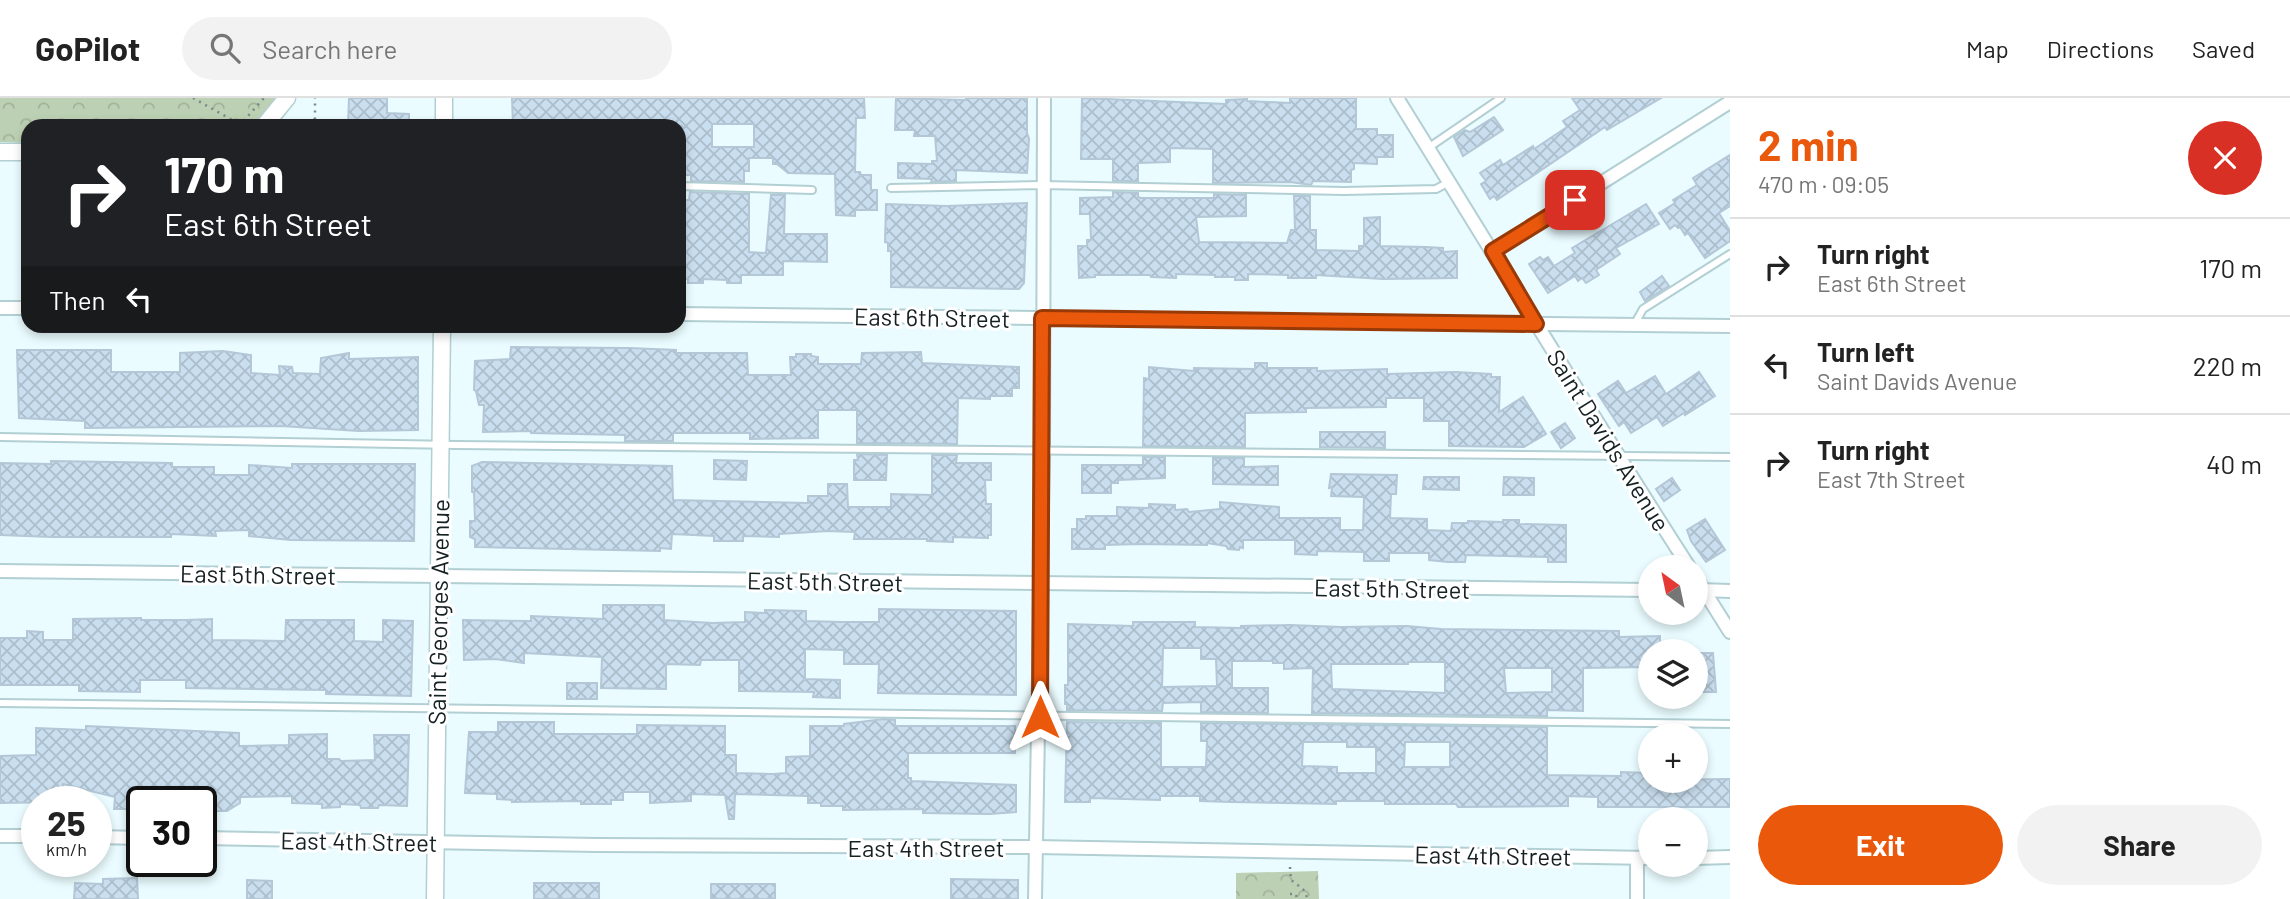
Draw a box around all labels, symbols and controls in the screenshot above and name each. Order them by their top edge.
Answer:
search box [182,17,672,80]
text: GoPilot [35,28,140,68]
icon: search [206,29,244,67]
text: Search here [262,33,397,64]
text: Map [1966,34,2009,63]
text: Directions [2047,34,2154,63]
text: Saved [2192,34,2255,63]
text: 2 min [1758,119,1859,169]
button: close [2188,121,2262,195]
text: 170 m [164,144,284,203]
icon: right [49,147,140,238]
pin [1545,170,1605,230]
text: 470 m · 09:05 [1758,170,1889,198]
icon: arrive [1556,181,1594,219]
text: East 6th Street [164,204,372,242]
text: Turn right [1817,238,1930,269]
icon: right [1758,248,1796,286]
text: 170 m [2199,252,2262,283]
text: East 6th Street [1817,269,1967,297]
icon: left [120,280,158,318]
text: Then [49,284,106,315]
street label: East 6th Street [854,301,1010,333]
text: Turn left [1817,336,1915,367]
street label: Saint Davids Avenue [1541,344,1677,536]
icon: left [1758,346,1796,384]
text: 220 m [2193,350,2262,381]
text: Saint Davids Avenue [1817,367,2017,395]
text: Turn right [1817,434,1930,465]
icon: right [1758,444,1796,482]
text: 40 m [2206,448,2262,479]
text: East 7th Street [1817,465,1966,493]
street label: Saint Georges Avenue [422,499,454,725]
north arrow [1638,555,1708,625]
map controls [1638,555,1708,877]
street label: East 5th Street [180,558,336,590]
street label: East 5th Street [747,565,903,597]
street label: East 5th Street [1314,572,1470,604]
button: layers [1638,639,1708,709]
position arrow [1003,680,1077,754]
button: + [1638,723,1708,793]
speed limit sign: 30 [126,786,217,877]
text: 25 [47,801,86,843]
button: Exit [1758,805,2003,885]
button: Share [2017,805,2262,885]
button: − [1638,807,1708,877]
street label: East 4th Street [280,825,438,857]
street label: East 4th Street [847,833,1005,862]
text: km/h [46,838,87,860]
street label: East 4th Street [1414,839,1572,871]

